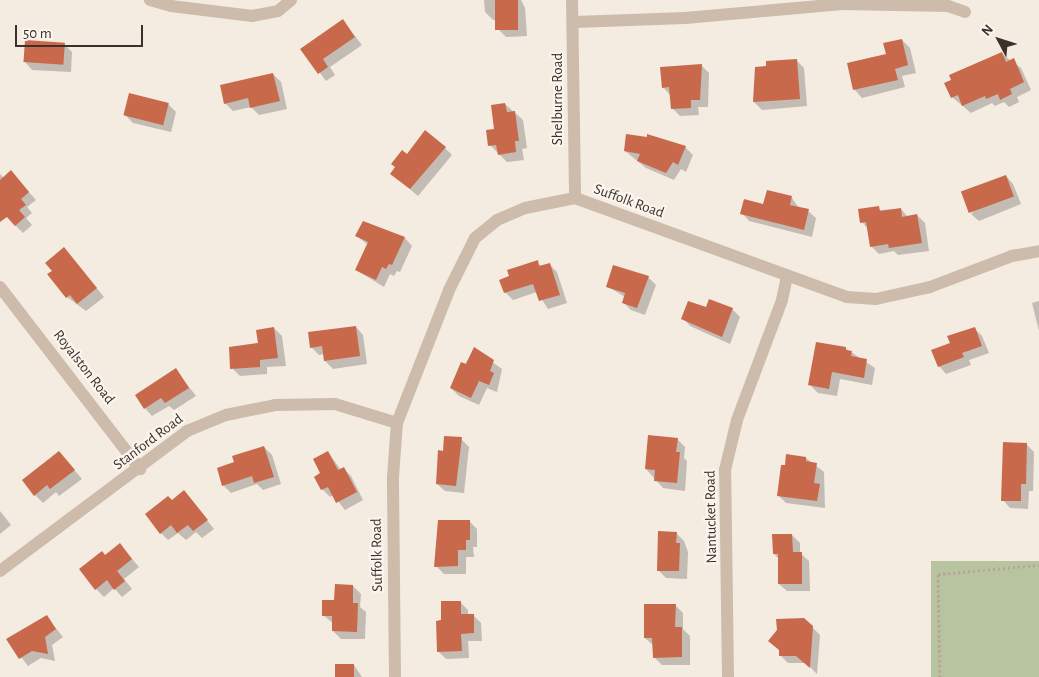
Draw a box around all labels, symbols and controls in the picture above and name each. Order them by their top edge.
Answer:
scale bar [18,15,145,47]
north arrow [974,15,1024,65]
text: N [979,22,996,39]
text: 50 m [23,26,52,41]
street label: Shelburne Road [549,53,567,145]
street label: Suffolk Road [591,180,667,222]
street label: Royalston Road [49,326,119,408]
street label: Stanford Road [110,410,186,474]
street label: Nantucket Road [701,470,721,564]
street label: Suffolk Road [367,518,387,592]

